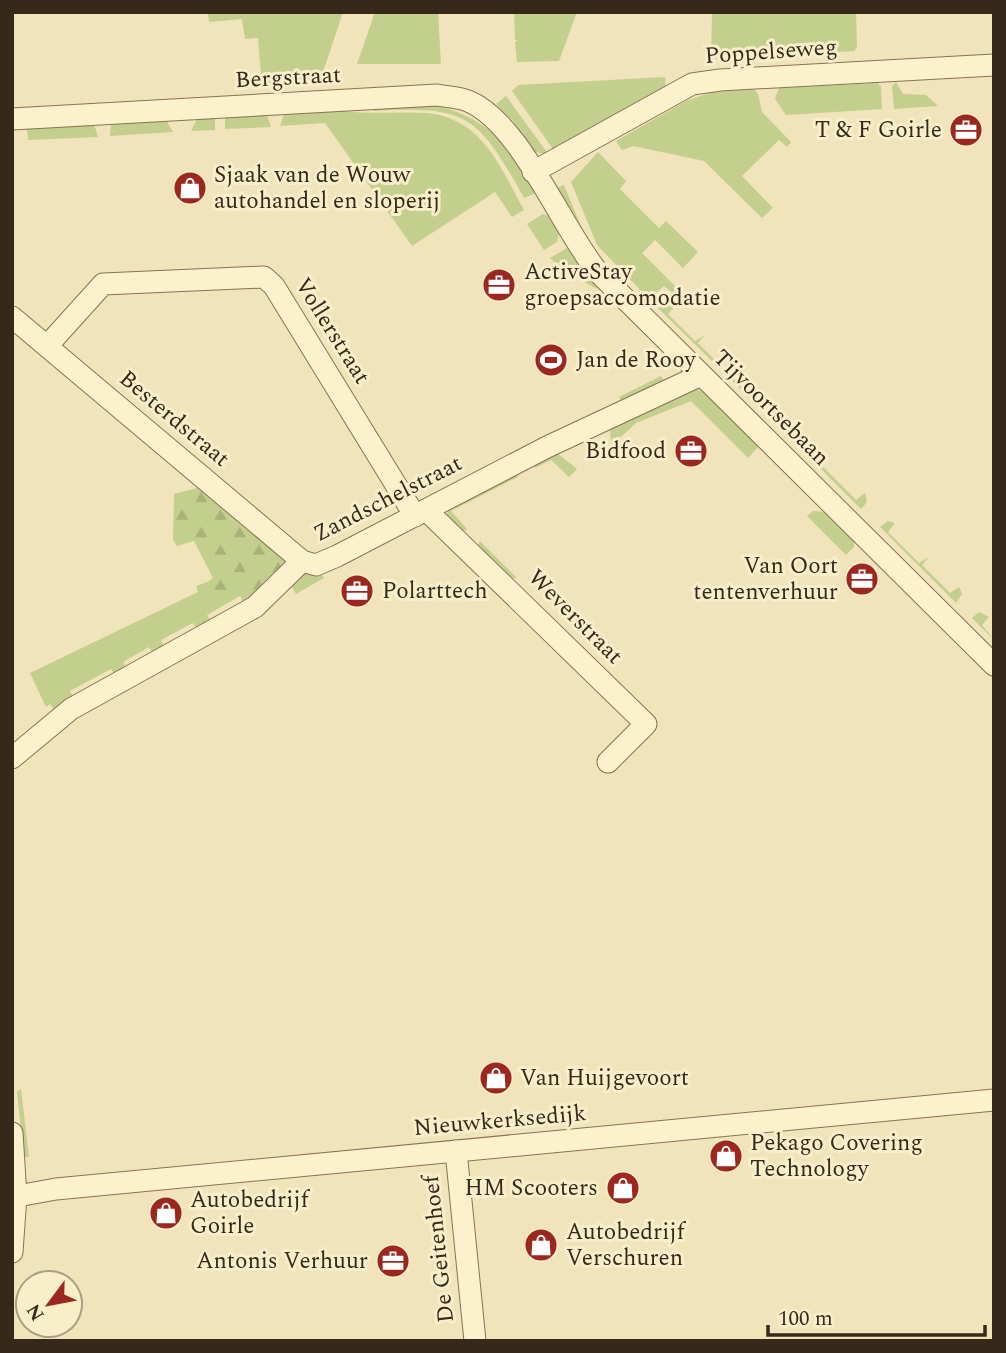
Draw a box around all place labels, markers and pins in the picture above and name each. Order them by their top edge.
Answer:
office icon: T & F Goirle [947,111,985,149]
place label: T & F Goirle [815,113,942,148]
place label: Sjaak van de Wouw autohandel en sloperij [214,158,440,219]
shop icon: Sjaak van de Wouw autohandel en sloperij [171,169,209,207]
place label: ActiveStay groepsaccomodatie [524,255,721,316]
office icon: ActiveStay groepsaccomodatie [480,266,518,304]
sports icon: Jan de Rooy [532,341,570,379]
place label: Jan de Rooy [576,343,697,378]
office icon: Bidfood [672,432,710,470]
place label: Bidfood [585,434,666,469]
place label: Van Oort tentenverhuur [693,549,838,610]
office icon: Van Oort tentenverhuur [843,560,881,598]
office icon: Polarttech [338,572,376,610]
place label: Polarttech [382,574,488,609]
shop icon: Van Huijgevoort [477,1059,515,1097]
place label: Van Huijgevoort [520,1061,689,1096]
place label: Pekago Covering Technology [750,1126,923,1187]
shop icon: Pekago Covering Technology [707,1137,745,1175]
shop icon: HM Scooters [604,1169,642,1207]
place label: HM Scooters [465,1171,598,1206]
place label: Autobedrijf Goirle [190,1183,311,1244]
shop icon: Autobedrijf Goirle [147,1194,185,1232]
place label: Autobedrijf Verschuren [566,1215,687,1276]
shop icon: Autobedrijf Verschuren [522,1226,560,1264]
office icon: Antonis Verhuur [374,1242,412,1280]
place label: Antonis Verhuur [196,1244,368,1279]

